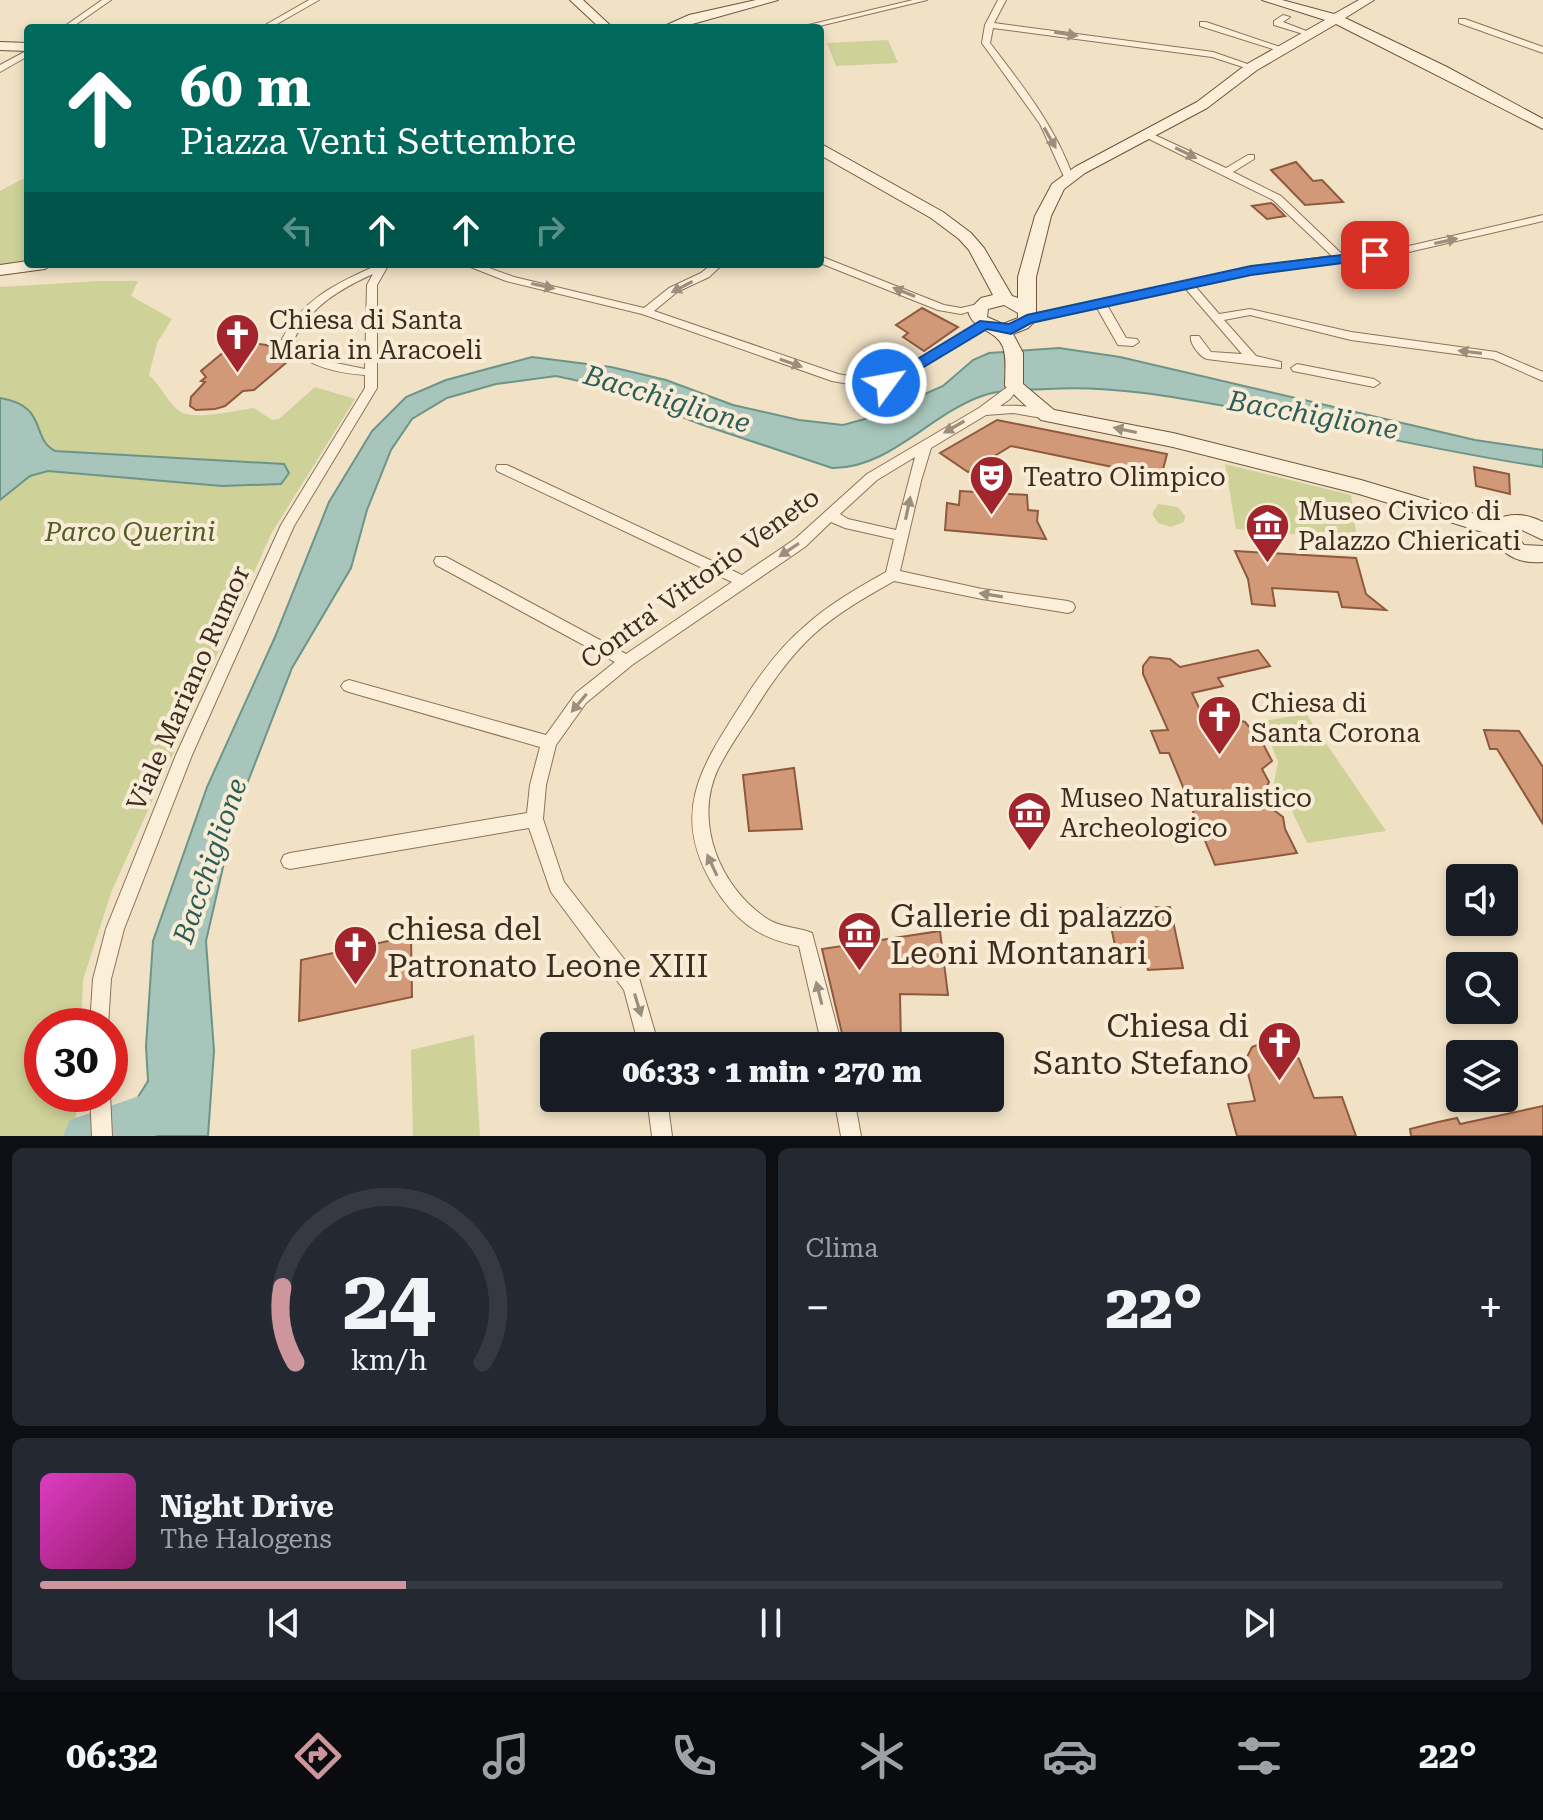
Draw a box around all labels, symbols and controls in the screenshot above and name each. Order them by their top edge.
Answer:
one-way arrow [1054,28,1079,41]
text: 60 m [180,54,311,120]
icon: ahead [48,56,152,160]
text: Piazza Venti Settembre [180,121,576,163]
one-way arrow [1043,127,1057,150]
one-way arrow [1174,146,1198,160]
icon: left [276,208,320,252]
icon: ahead [360,208,404,252]
icon: ahead [444,208,488,252]
icon: right [528,208,572,252]
pin [1341,221,1409,289]
icon: arrive [1353,233,1397,277]
one-way arrow [1433,234,1458,247]
one-way arrow [530,280,555,293]
one-way arrow [670,280,693,294]
one-way arrow [892,285,916,298]
place label: Chiesa di Santa Maria in Aracoeli [269,305,482,365]
church icon: Chiesa di Santa Maria in Aracoeli [214,311,262,374]
position arrow [844,341,928,425]
one-way arrow [1457,346,1482,359]
one-way arrow [779,357,803,369]
water label: Bacchiglione [579,358,754,440]
water label: Bacchiglione [1224,384,1401,446]
one-way arrow [943,420,966,434]
one-way arrow [1112,423,1137,436]
theatre icon: Teatro Olimpico [968,453,1016,516]
place label: Teatro Olimpico [1023,462,1226,492]
street label: Contra' Vittorio Veneto [575,481,825,675]
one-way arrow [902,496,915,521]
place label: Museo Civico di Palazzo Chiericati [1298,496,1521,556]
museum icon: Museo Civico di Palazzo Chiericati [1243,502,1291,565]
park label: Parco Querini [44,517,215,547]
one-way arrow [778,543,799,558]
street label: Viale Mariano Rumor [120,561,256,815]
one-way arrow [978,589,1003,601]
place label: Chiesa di Santa Corona [1251,688,1420,748]
one-way arrow [571,692,588,712]
church icon: Chiesa di Santa Corona [1196,694,1244,757]
water label: Bacchiglione [166,774,254,949]
place label: Museo Naturalistico Archeologico [1060,783,1312,843]
museum icon: Museo Naturalistico Archeologico [1005,789,1053,852]
one-way arrow [705,854,719,877]
map controls [1446,864,1518,1112]
button: sound [1446,864,1518,936]
place label: Gallerie di palazzo Leoni Montanari [890,897,1173,972]
place label: chiesa del Patronato Leone XIII [387,910,709,985]
museum icon: Gallerie di palazzo Leoni Montanari [835,910,883,973]
church icon: chiesa del Patronato Leone XIII [332,923,380,986]
button: search [1446,952,1518,1024]
one-way arrow [812,980,825,1005]
one-way arrow [632,993,645,1017]
place label: Chiesa di Santo Stefano [1033,1007,1249,1082]
speed limit sign: 30 [24,1008,128,1112]
church icon: Chiesa di Santo Stefano [1256,1020,1304,1083]
button: layers [1446,1040,1518,1112]
text: 06:33 · 1 min · 270 m [622,1054,922,1089]
text: Clima [806,1233,878,1263]
text: 24 [342,1252,435,1349]
text: 22° [1106,1272,1203,1343]
text: − [806,1282,830,1334]
text: + [1478,1282,1503,1334]
text: km/h [350,1343,427,1377]
text: Night Drive [160,1489,334,1524]
text: The Halogens [160,1524,332,1554]
icon: previous [262,1601,306,1645]
icon: pause [749,1601,793,1645]
icon: next [1237,1601,1281,1645]
icon: directions [290,1728,346,1784]
icon: music [478,1728,534,1784]
icon: phone [666,1728,722,1784]
icon: climate [854,1728,910,1784]
icon: car [1042,1728,1098,1784]
icon: filters [1231,1728,1287,1784]
text: 06:32 [66,1735,158,1777]
text: 22° [1419,1735,1477,1777]

